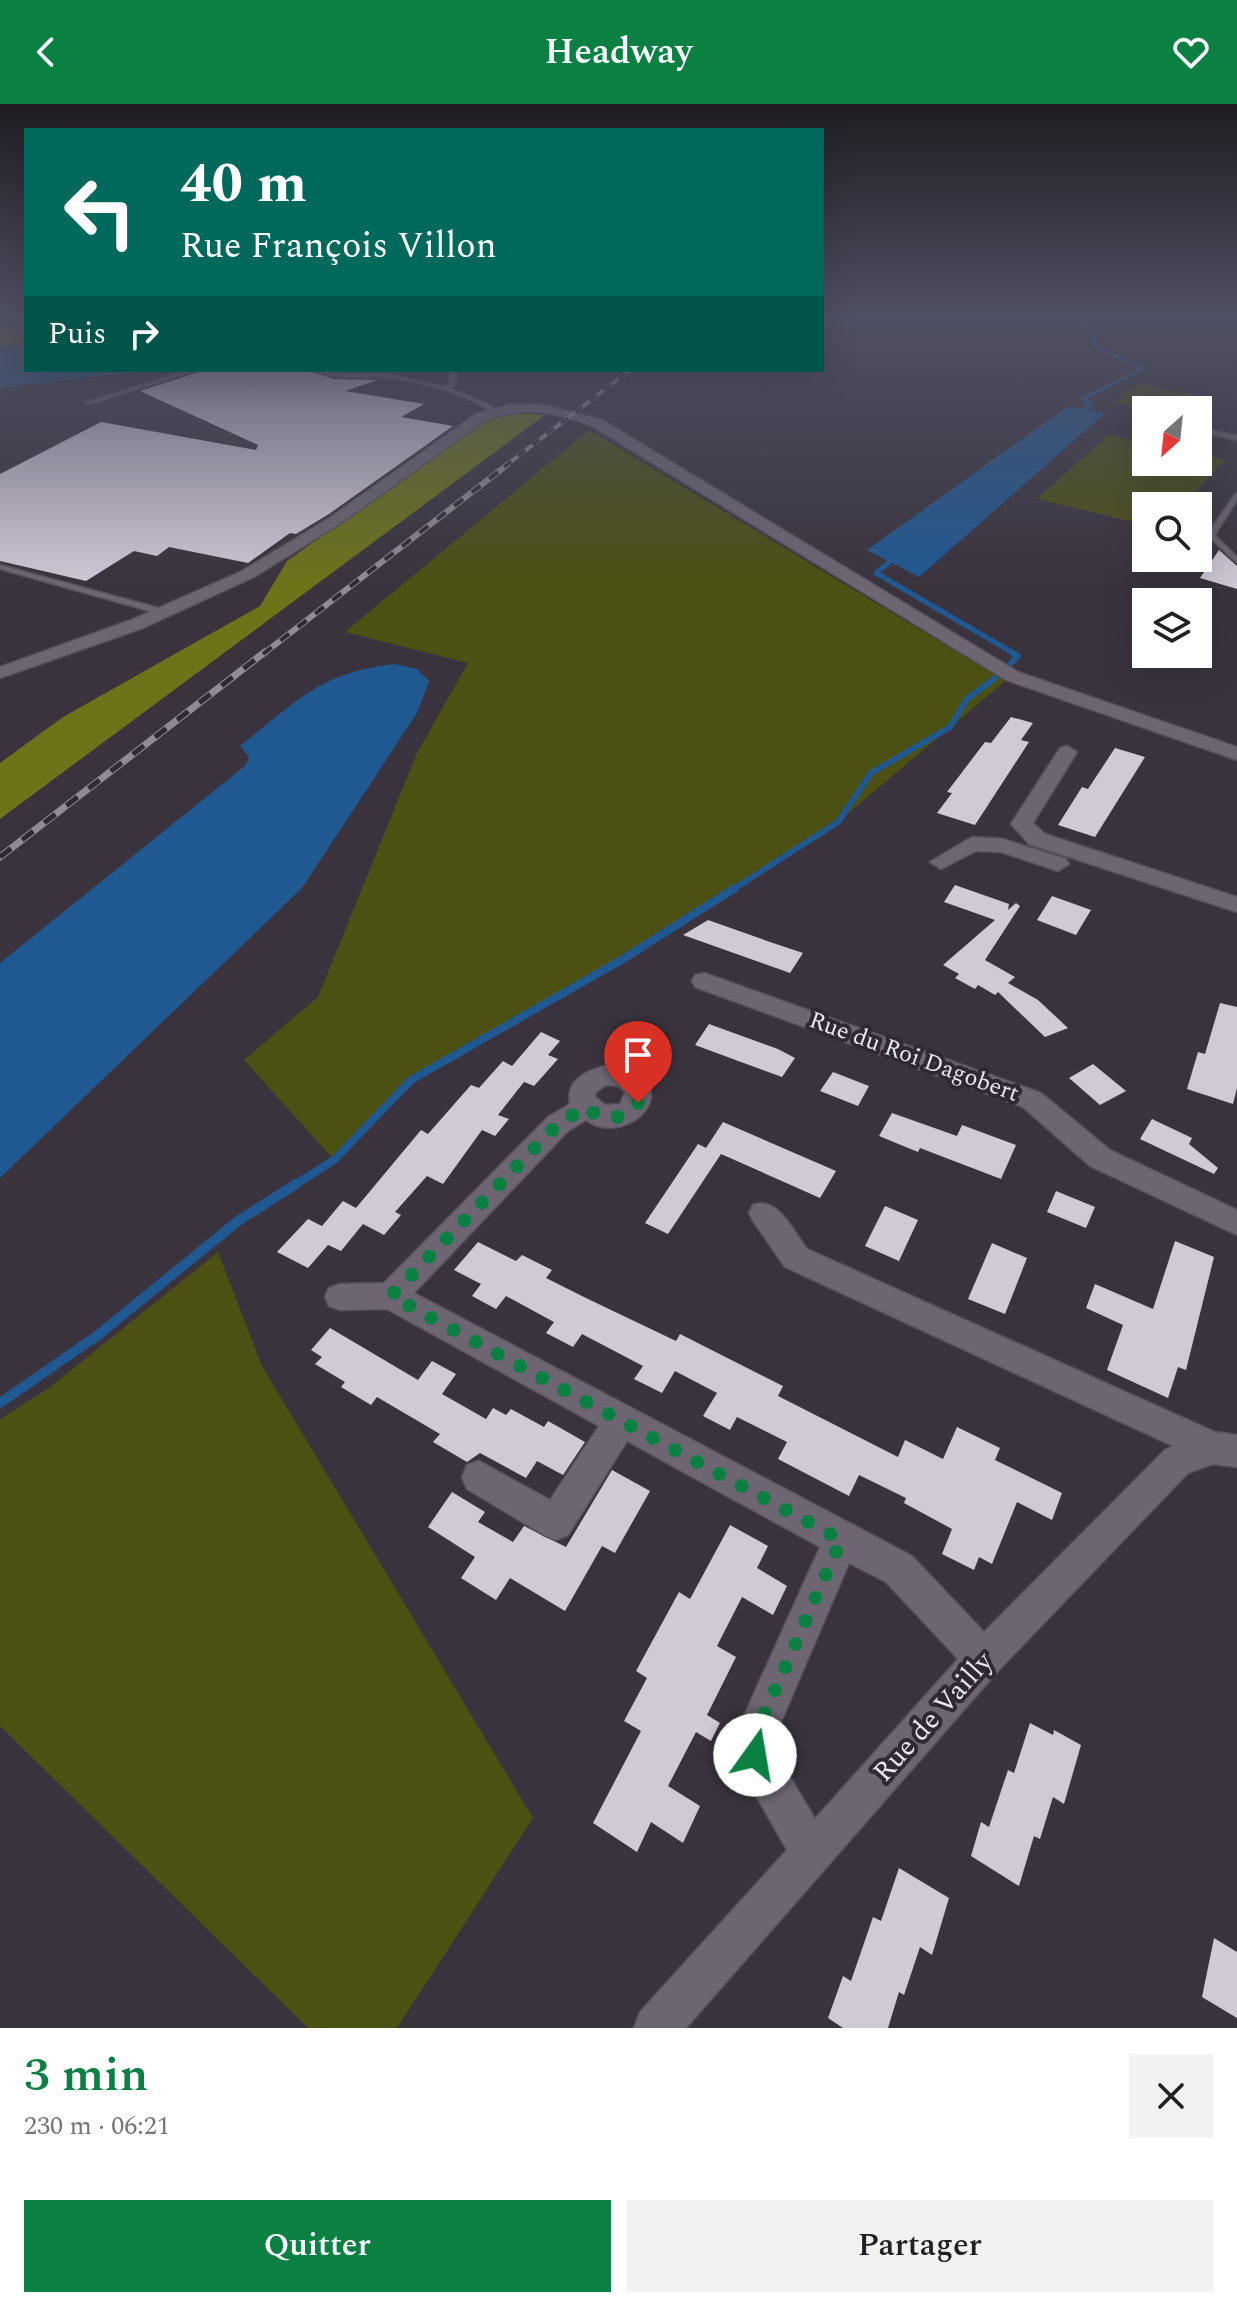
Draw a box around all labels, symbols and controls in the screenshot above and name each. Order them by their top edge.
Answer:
text: Headway [544,25,693,80]
icon: back [24,30,68,74]
icon: heart [1169,30,1213,74]
text: 40 m [180,142,307,227]
icon: left [48,160,152,264]
text: Rue François Villon [180,219,497,274]
text: Puis [48,311,106,357]
icon: right [122,312,166,356]
north arrow [1132,396,1212,476]
map controls [1132,396,1212,668]
button: search [1132,492,1212,572]
button: layers [1132,588,1212,668]
street label: Rue du Roi Dagobert [804,1002,1024,1112]
pin [604,1021,672,1103]
icon: arrive [616,1033,660,1077]
street label: Rue de Vailly [863,1641,1004,1792]
position arrow [713,1713,797,1797]
text: 3 min [24,2039,149,2112]
button: close [1129,2054,1213,2138]
text: 230 m · 06:21 [24,2106,170,2146]
button: Quitter [24,2200,611,2292]
button: Partager [627,2200,1213,2292]

